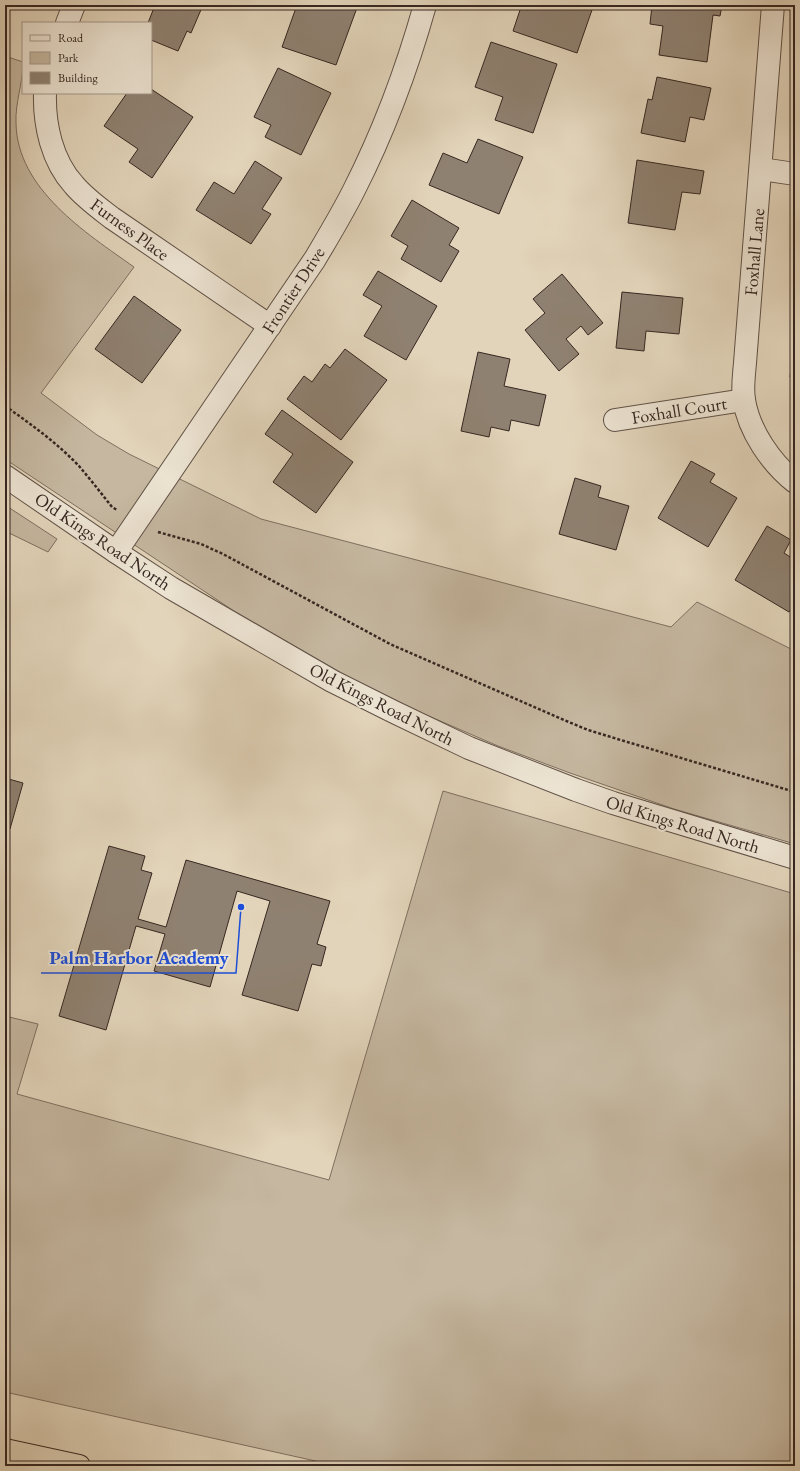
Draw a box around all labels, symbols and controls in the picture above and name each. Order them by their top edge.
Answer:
legend [22,22,152,94]
text: Road [58,30,84,46]
text: Park [58,50,79,66]
text: Building [58,70,99,86]
street label: Furness Place [86,193,174,265]
street label: Foxhall Lane [739,207,769,297]
street label: Frontier Drive [256,242,330,338]
street label: Foxhall Court [630,391,729,429]
street label: Old Kings Road North [30,487,176,595]
street label: Old Kings Road North [306,658,458,750]
street label: Old Kings Road North [603,790,763,858]
callout: Palm Harbor Academy [41,942,236,973]
text: Palm Harbor Academy [49,945,230,970]

